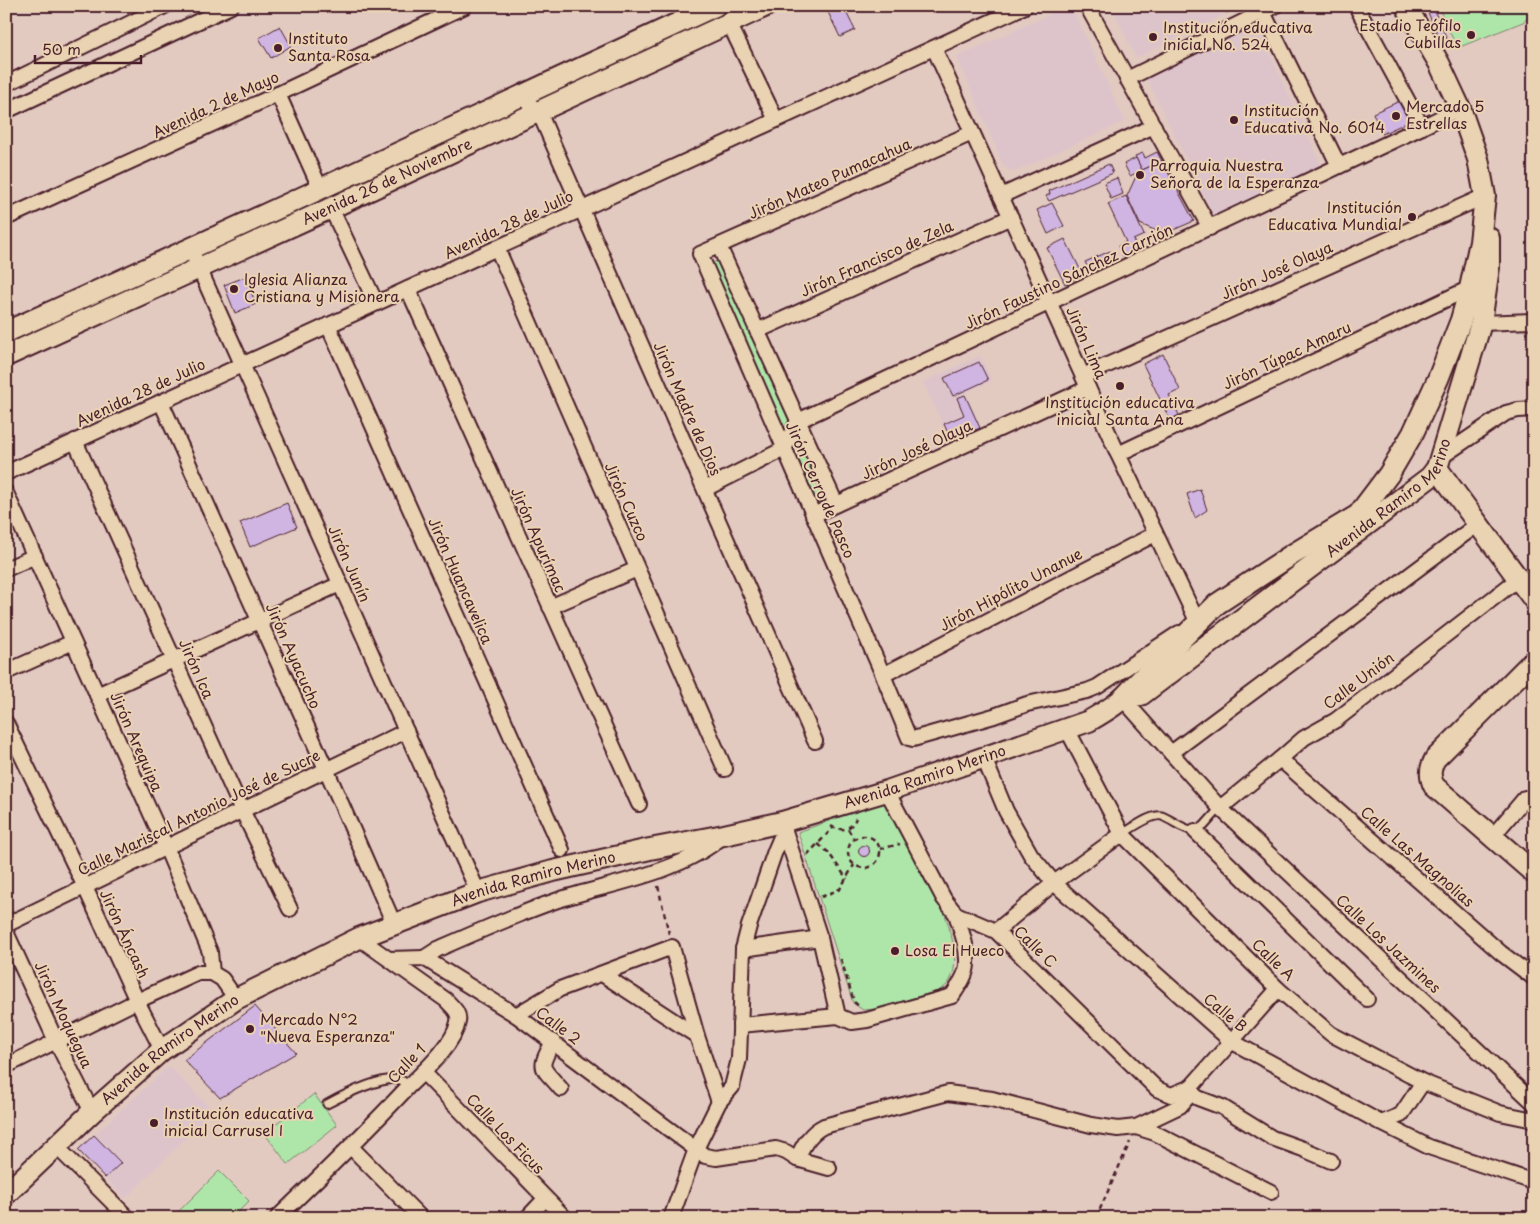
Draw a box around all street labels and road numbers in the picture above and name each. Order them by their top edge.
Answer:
street label: Avenida 2 de Mayo [148,64,282,143]
street label: Avenida 26 de Noviembre [298,131,475,230]
street label: Jirón Mateo Pumacahua [744,131,915,224]
street label: Avenida 28 de Julio [440,184,577,264]
street label: Jirón Francisco de Zela [796,213,957,302]
street label: Jirón Faustino Sánchez Carrión [960,217,1176,334]
street label: Jirón José Olaya [1217,234,1336,305]
street label: Jirón Lima [1061,302,1114,383]
street label: Jirón Túpac Amaru [1218,315,1354,395]
street label: Jirón Madre de Dios [648,338,728,479]
street label: Avenida 28 de Julio [72,352,209,432]
street label: Jirón José Olaya [857,413,976,484]
street label: Jirón Cerro de Pasco [781,417,862,562]
street label: Avenida Ramiro Merino [1320,435,1455,562]
street label: Jirón Cuzco [600,458,655,545]
street label: Jirón Apurímac [506,483,573,596]
street label: Jirón Huancavelica [423,513,500,648]
street label: Jirón Junín [323,521,378,605]
street label: Jirón Hipólito Unanue [935,541,1086,636]
street label: Jirón Ayacucho [261,599,328,712]
street label: Jirón Ica [174,635,221,703]
street label: Calle Unión [1318,645,1399,714]
street label: Jirón Arequipa [105,688,170,795]
street label: Avenida Ramiro Merino [841,738,1009,813]
street label: Calle Mariscal Antonio José de Sucre [73,743,324,881]
street label: Calle Las Magnolias [1356,800,1480,912]
street label: Avenida Ramiro Merino [447,844,617,911]
street label: Jirón Áncash [95,885,156,982]
street label: Calle Los Jazmines [1331,888,1447,998]
street label: Calle C [1009,919,1063,972]
street label: Calle A [1247,932,1301,985]
street label: Jirón Moquegua [29,957,100,1072]
street label: Avenida Ramiro Merino [95,987,243,1109]
street label: Calle B [1199,987,1253,1037]
street label: Calle 2 [531,1000,586,1049]
street label: Calle 1 [381,1038,431,1088]
street label: Calle Los Ficus [462,1087,551,1179]

